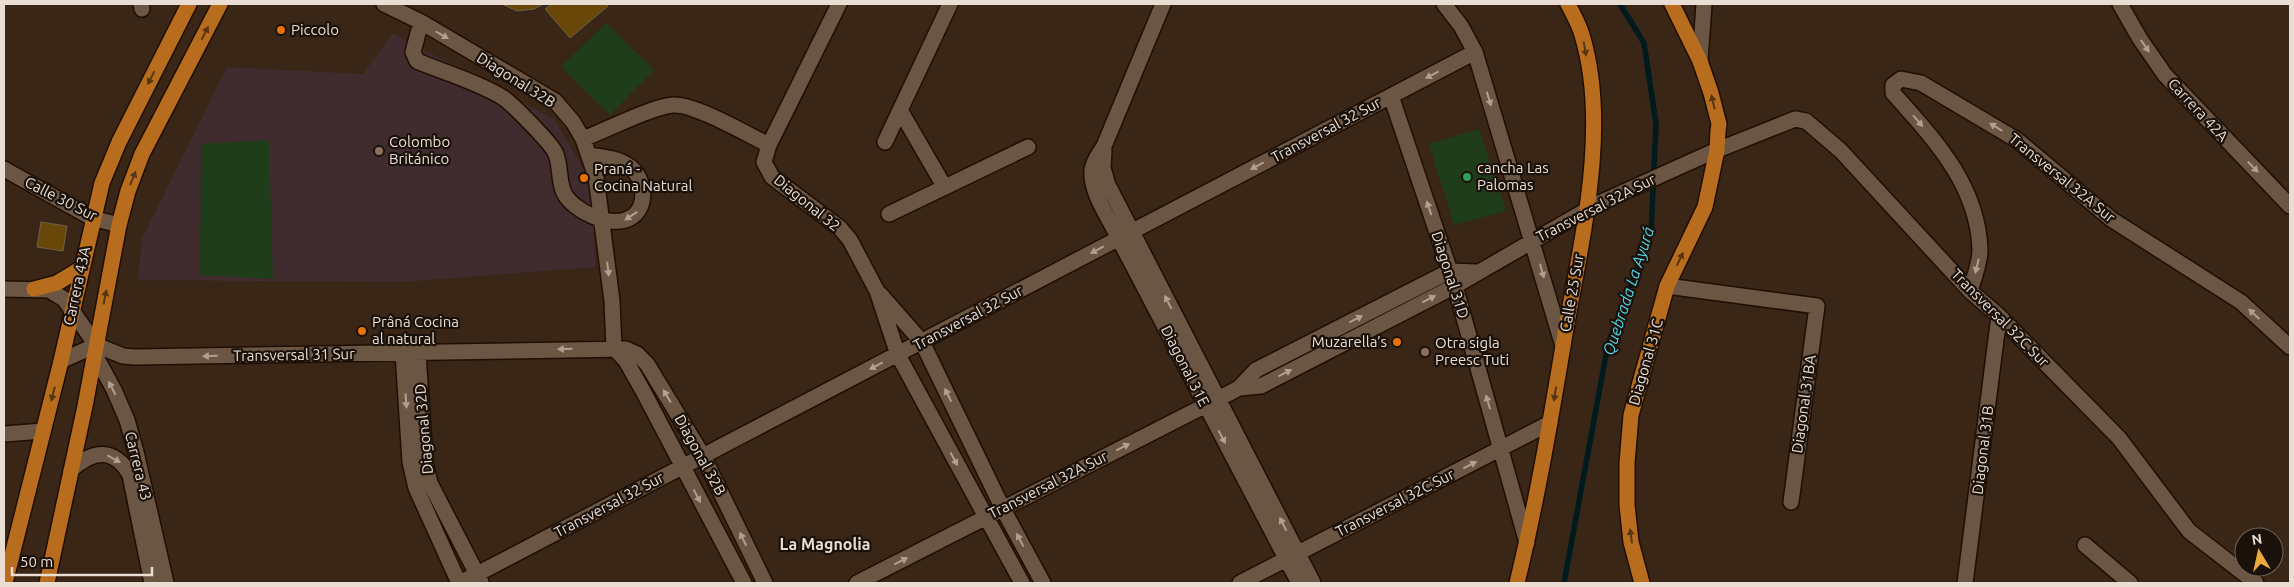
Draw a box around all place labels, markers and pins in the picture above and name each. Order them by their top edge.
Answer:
place label: Piccolo [291,21,339,38]
marker: Piccolo [275,24,287,36]
place label: Colombo Británico [389,133,450,167]
marker: Colombo Británico [373,145,385,157]
place label: cancha Las Palomas [1477,159,1549,193]
place label: Praná - Cocina Natural [594,160,693,194]
marker: cancha Las Palomas [1461,171,1473,183]
marker: Praná - Cocina Natural [578,172,590,184]
place label: Prâná Cocina al natural [372,313,459,347]
marker: Prâná Cocina al natural [356,325,368,337]
place label: Muzarella’s [1312,333,1387,350]
place label: Otra sigla Preesc Tuti [1435,334,1509,368]
marker: Muzarella’s [1391,336,1403,348]
marker: Otra sigla Preesc Tuti [1419,346,1431,358]

